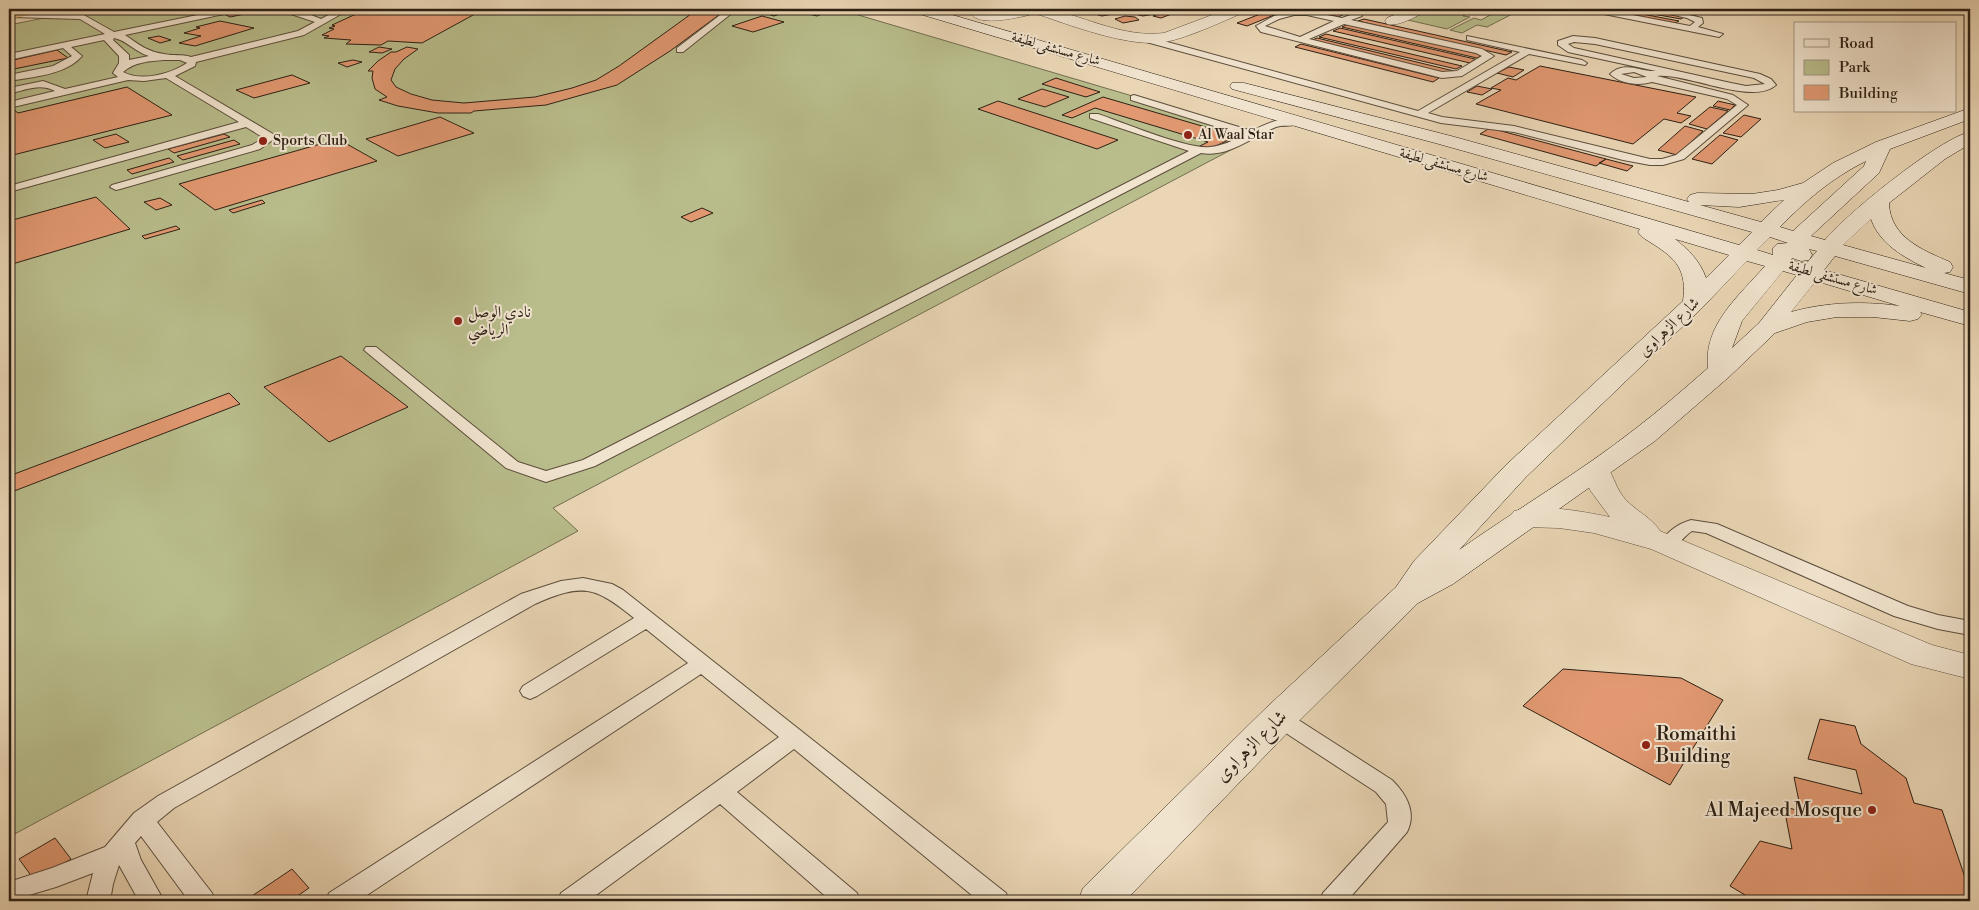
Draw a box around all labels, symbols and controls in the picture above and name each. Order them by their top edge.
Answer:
legend [1794,22,1956,112]
street label: شارع مستشفى لطيفة [1009,28,1103,72]
text: Road [1839,34,1874,53]
text: Park [1839,58,1871,77]
text: Building [1838,84,1898,103]
place label: Al Waal Star [1197,126,1274,144]
marker: Al Waal Star [1182,129,1194,141]
place label: Sports Club [273,132,347,150]
marker: Sports Club [257,135,269,147]
street label: شارع مستشفى لطيفة [1397,144,1491,188]
street label: شارع مستشفى لطيفة [1786,257,1880,301]
street label: شارع الزهراوى [1634,293,1706,363]
place label: نادي الوصل الرياضي [468,302,531,345]
marker: نادي الوصل الرياضي [452,315,464,327]
street label: شارع الزهراوى [1210,705,1294,789]
place label: Romaithi Building [1655,722,1737,768]
marker: Romaithi Building [1640,739,1652,751]
place label: Al Majeed Mosque [1704,798,1862,822]
marker: Al Majeed Mosque [1866,804,1878,816]

